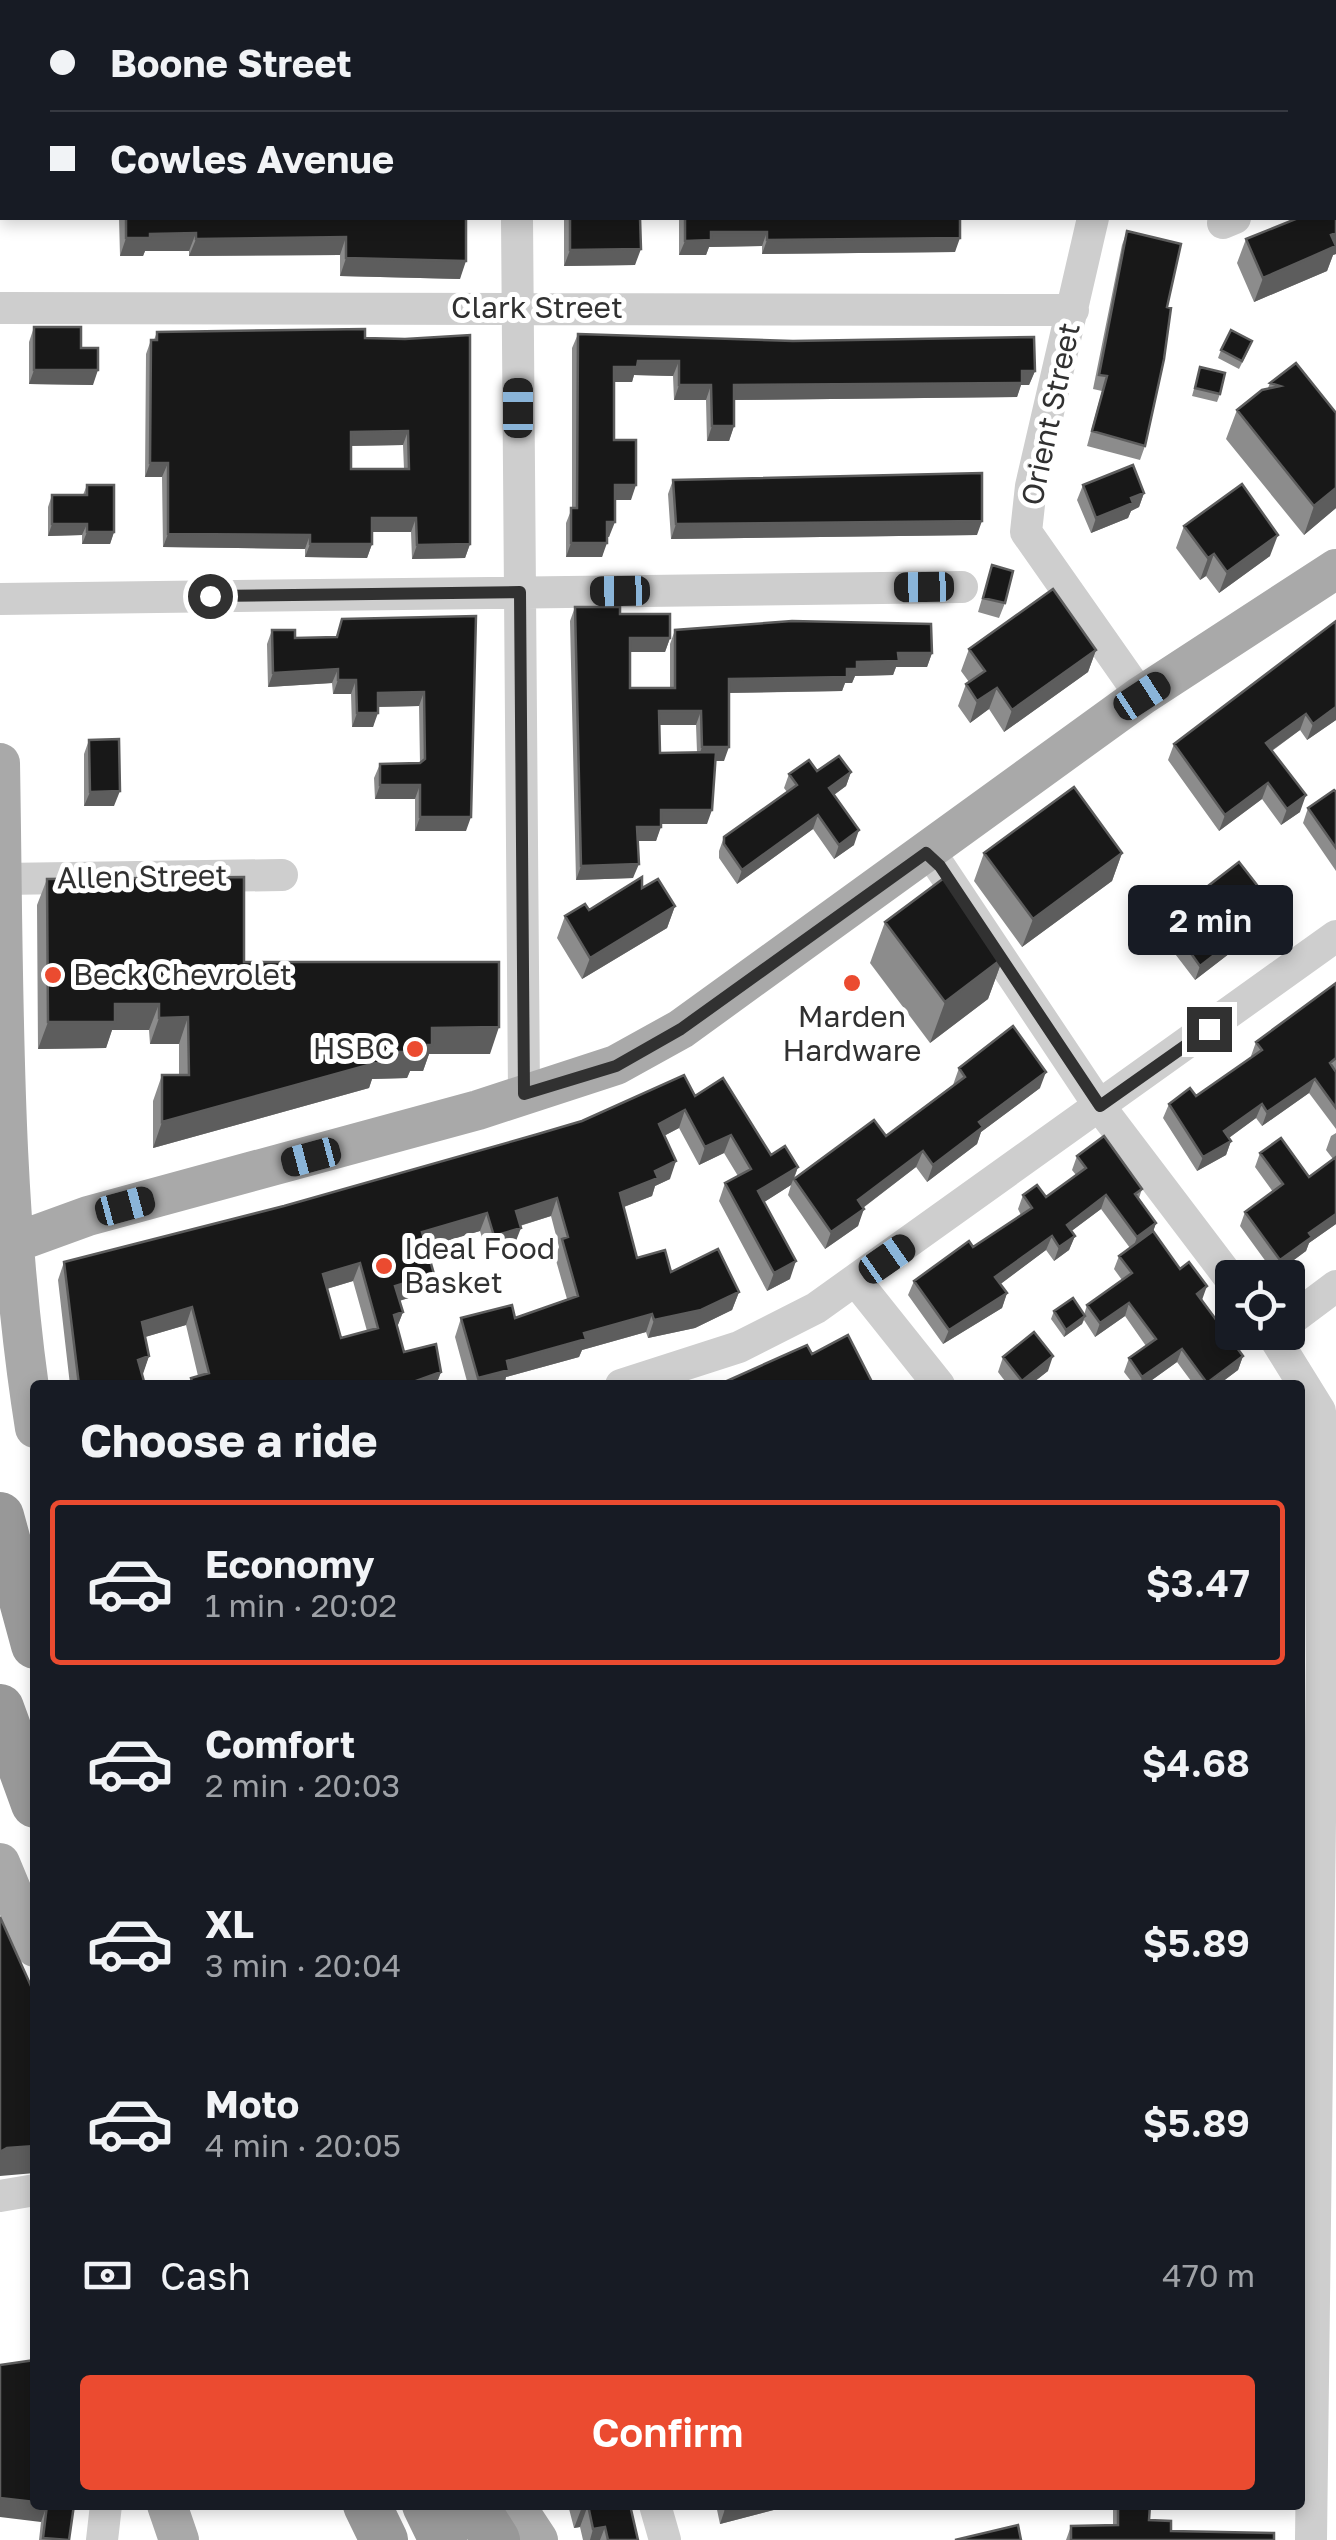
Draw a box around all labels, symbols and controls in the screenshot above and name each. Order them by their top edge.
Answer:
text: Boone Street [110,40,352,85]
text: Cowles Avenue [110,136,394,181]
street label: Clark Street [451,289,623,325]
street label: Orient Street [1013,319,1087,508]
car [503,378,533,438]
car [894,571,954,603]
route start [188,574,233,619]
car [590,575,650,607]
car [1109,667,1175,725]
street label: Allen Street [56,857,228,895]
callout: 2 min [1126,884,1292,954]
text: 2 min [1169,901,1252,939]
place label: Beck Chevrolet [73,956,292,992]
marker: Beck Chevrolet [42,964,64,986]
marker: Marden Hardware [841,972,863,994]
place label: Marden Hardware [782,998,922,1068]
route end [1187,1007,1232,1052]
place label: HSBC [313,1030,395,1066]
marker: HSBC [404,1038,426,1060]
car [278,1135,344,1179]
car [92,1184,158,1228]
place label: Ideal Food Basket [404,1230,555,1300]
car [854,1230,920,1288]
marker: Ideal Food Basket [373,1255,395,1277]
map controls [1215,1260,1305,1350]
button: locate [1215,1260,1305,1350]
text: Choose a ride [80,1413,378,1467]
icon: car [85,1538,175,1628]
text: Economy [205,1541,374,1586]
text: $3.47 [1146,1560,1250,1605]
text: 1 min · 20:02 [205,1586,397,1624]
icon: car [85,1718,175,1808]
text: Comfort [205,1721,355,1766]
text: $4.68 [1142,1740,1250,1785]
text: 2 min · 20:03 [205,1766,400,1804]
icon: car [85,1898,175,1988]
text: XL [205,1901,254,1946]
text: $5.89 [1143,1920,1250,1965]
text: 3 min · 20:04 [205,1946,401,1984]
icon: car [85,2078,175,2168]
text: Moto [205,2081,299,2126]
text: $5.89 [1143,2100,1250,2145]
text: 4 min · 20:05 [205,2126,401,2164]
icon: cash [80,2248,135,2303]
text: Cash [160,2253,251,2298]
text: 470 m [1162,2256,1255,2294]
button: Confirm [80,2375,1255,2490]

